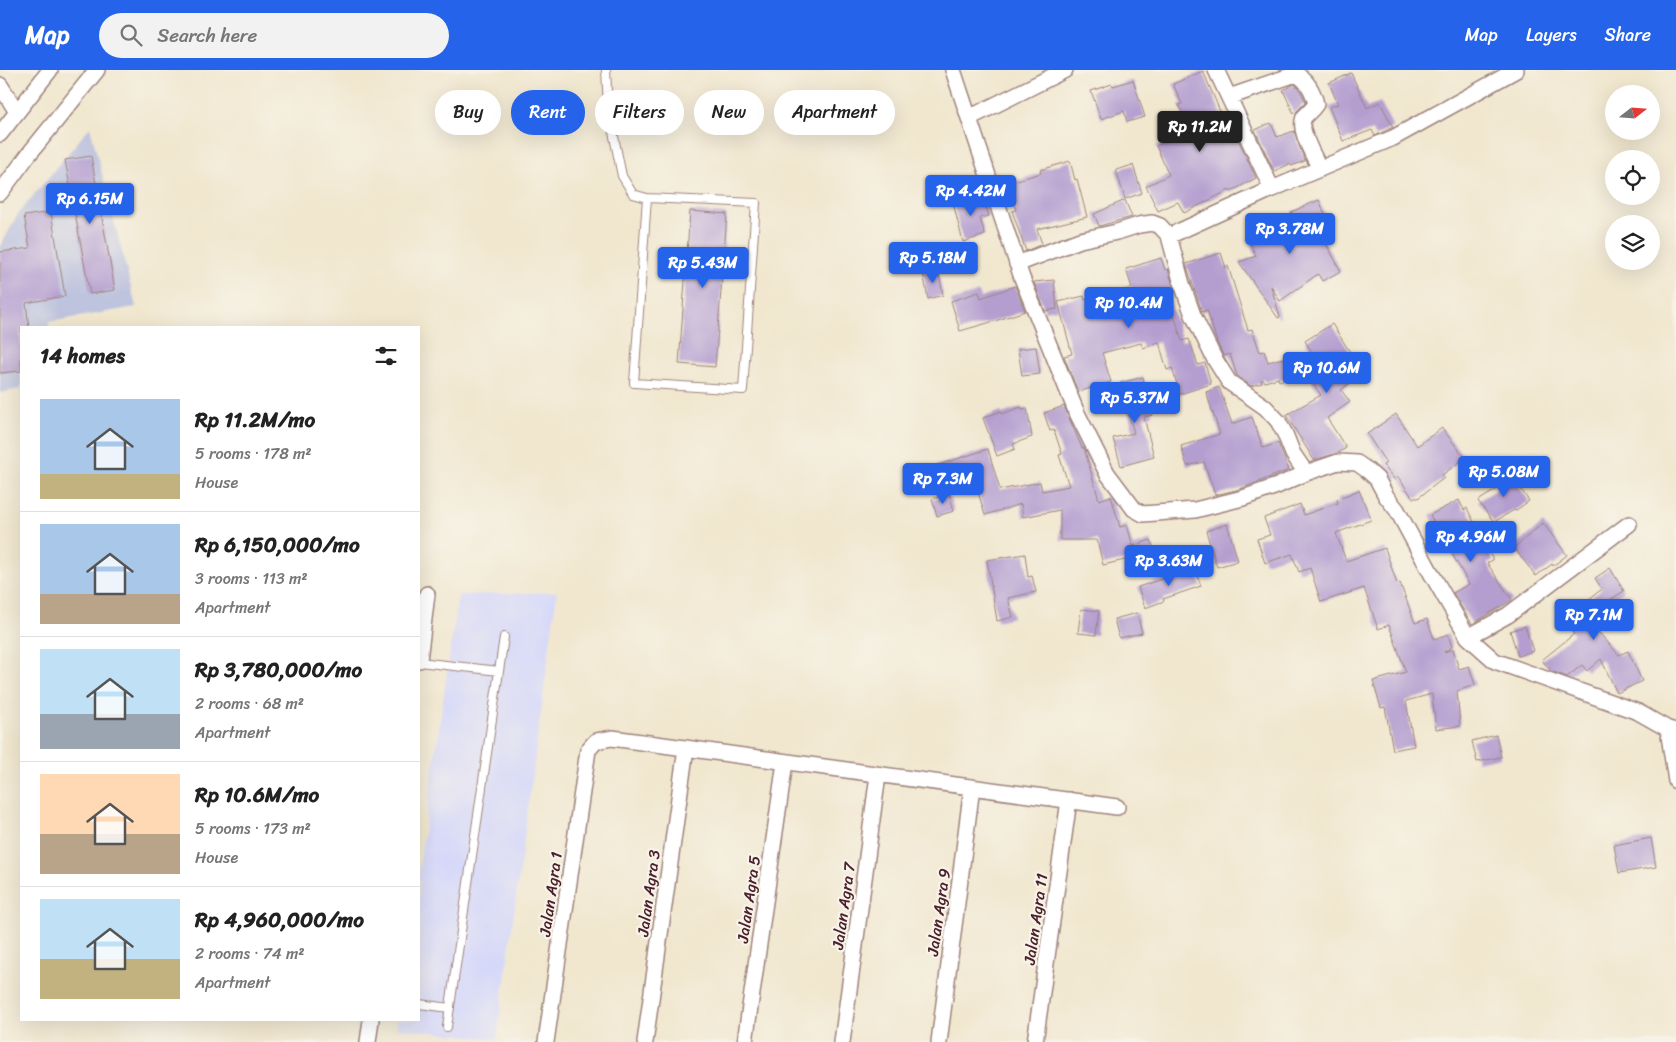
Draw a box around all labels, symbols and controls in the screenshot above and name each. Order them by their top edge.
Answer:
search box [99,13,449,58]
text: Map [25,14,69,56]
text: Search here [157,19,257,52]
text: Map [1465,19,1498,51]
text: Layers [1526,19,1577,51]
text: Share [1605,19,1651,51]
icon: search [117,21,145,49]
north arrow [1605,85,1660,140]
map controls [1605,85,1660,270]
chip: Buy [435,90,501,135]
chip: Rent [511,90,585,135]
chip: Filters [595,90,684,135]
chip: New [694,90,764,135]
chip: Apartment [774,90,895,135]
pin: Rp 11.2M [1148,111,1252,153]
text: Rp 11.2M [1168,112,1232,141]
button: locate [1605,150,1660,205]
pin: Rp 4.42M [919,174,1023,217]
text: Rp 4.42M [936,176,1006,205]
pin: Rp 6.15M [38,182,142,225]
text: Rp 6.15M [57,184,123,213]
pin: Rp 3.78M [1238,212,1342,255]
text: Rp 3.78M [1256,214,1324,243]
button: layers [1605,215,1660,270]
pin: Rp 5.18M [881,242,985,284]
text: Rp 5.18M [900,243,966,272]
pin: Rp 5.43M [651,246,755,289]
text: Rp 5.43M [669,248,737,277]
pin: Rp 10.4M [1077,286,1181,329]
text: Rp 10.4M [1095,288,1163,317]
text: 14 homes [40,337,125,375]
icon: filters [372,342,400,370]
pin: Rp 10.6M [1275,352,1379,394]
text: Rp 10.6M [1294,353,1360,382]
pin: Rp 5.37M [1083,382,1187,424]
text: Rp 5.37M [1101,383,1169,412]
text: Rp 11.2M/mo [195,401,315,439]
icon: home [80,419,140,479]
text: 5 rooms · 178 m² [195,439,312,468]
pin: Rp 5.08M [1452,456,1556,498]
text: Rp 5.08M [1469,457,1539,486]
pin: Rp 7.3M [897,462,989,505]
text: Rp 7.3M [914,464,972,493]
text: House [195,468,238,497]
pin: Rp 4.96M [1419,520,1523,563]
text: Rp 4.96M [1436,522,1506,551]
text: Rp 6,150,000/mo [195,526,360,564]
icon: home [80,544,140,604]
pin: Rp 3.63M [1117,544,1221,587]
text: Rp 3.63M [1136,546,1202,575]
text: 3 rooms · 113 m² [195,564,307,593]
text: Apartment [195,593,271,622]
pin: Rp 7.1M [1548,598,1640,641]
text: Rp 7.1M [1566,600,1622,629]
text: Rp 3,780,000/mo [195,651,362,689]
icon: home [80,669,140,729]
text: 2 rooms · 68 m² [195,689,304,718]
text: Apartment [195,718,271,747]
text: Rp 10.6M/mo [195,776,319,814]
icon: home [80,794,140,854]
text: 5 rooms · 173 m² [195,814,311,843]
text: House [195,843,238,872]
street label: Jalan Agra 3 [628,848,669,939]
street label: Jalan Agra 1 [530,850,571,939]
street label: Jalan Agra 5 [728,853,769,946]
street label: Jalan Agra 7 [823,860,864,952]
street label: Jalan Agra 9 [918,866,959,959]
street label: Jalan Agra 11 [1015,871,1056,968]
text: Rp 4,960,000/mo [195,901,364,939]
icon: home [80,919,140,979]
text: 2 rooms · 74 m² [195,939,305,968]
text: Apartment [195,968,271,997]

